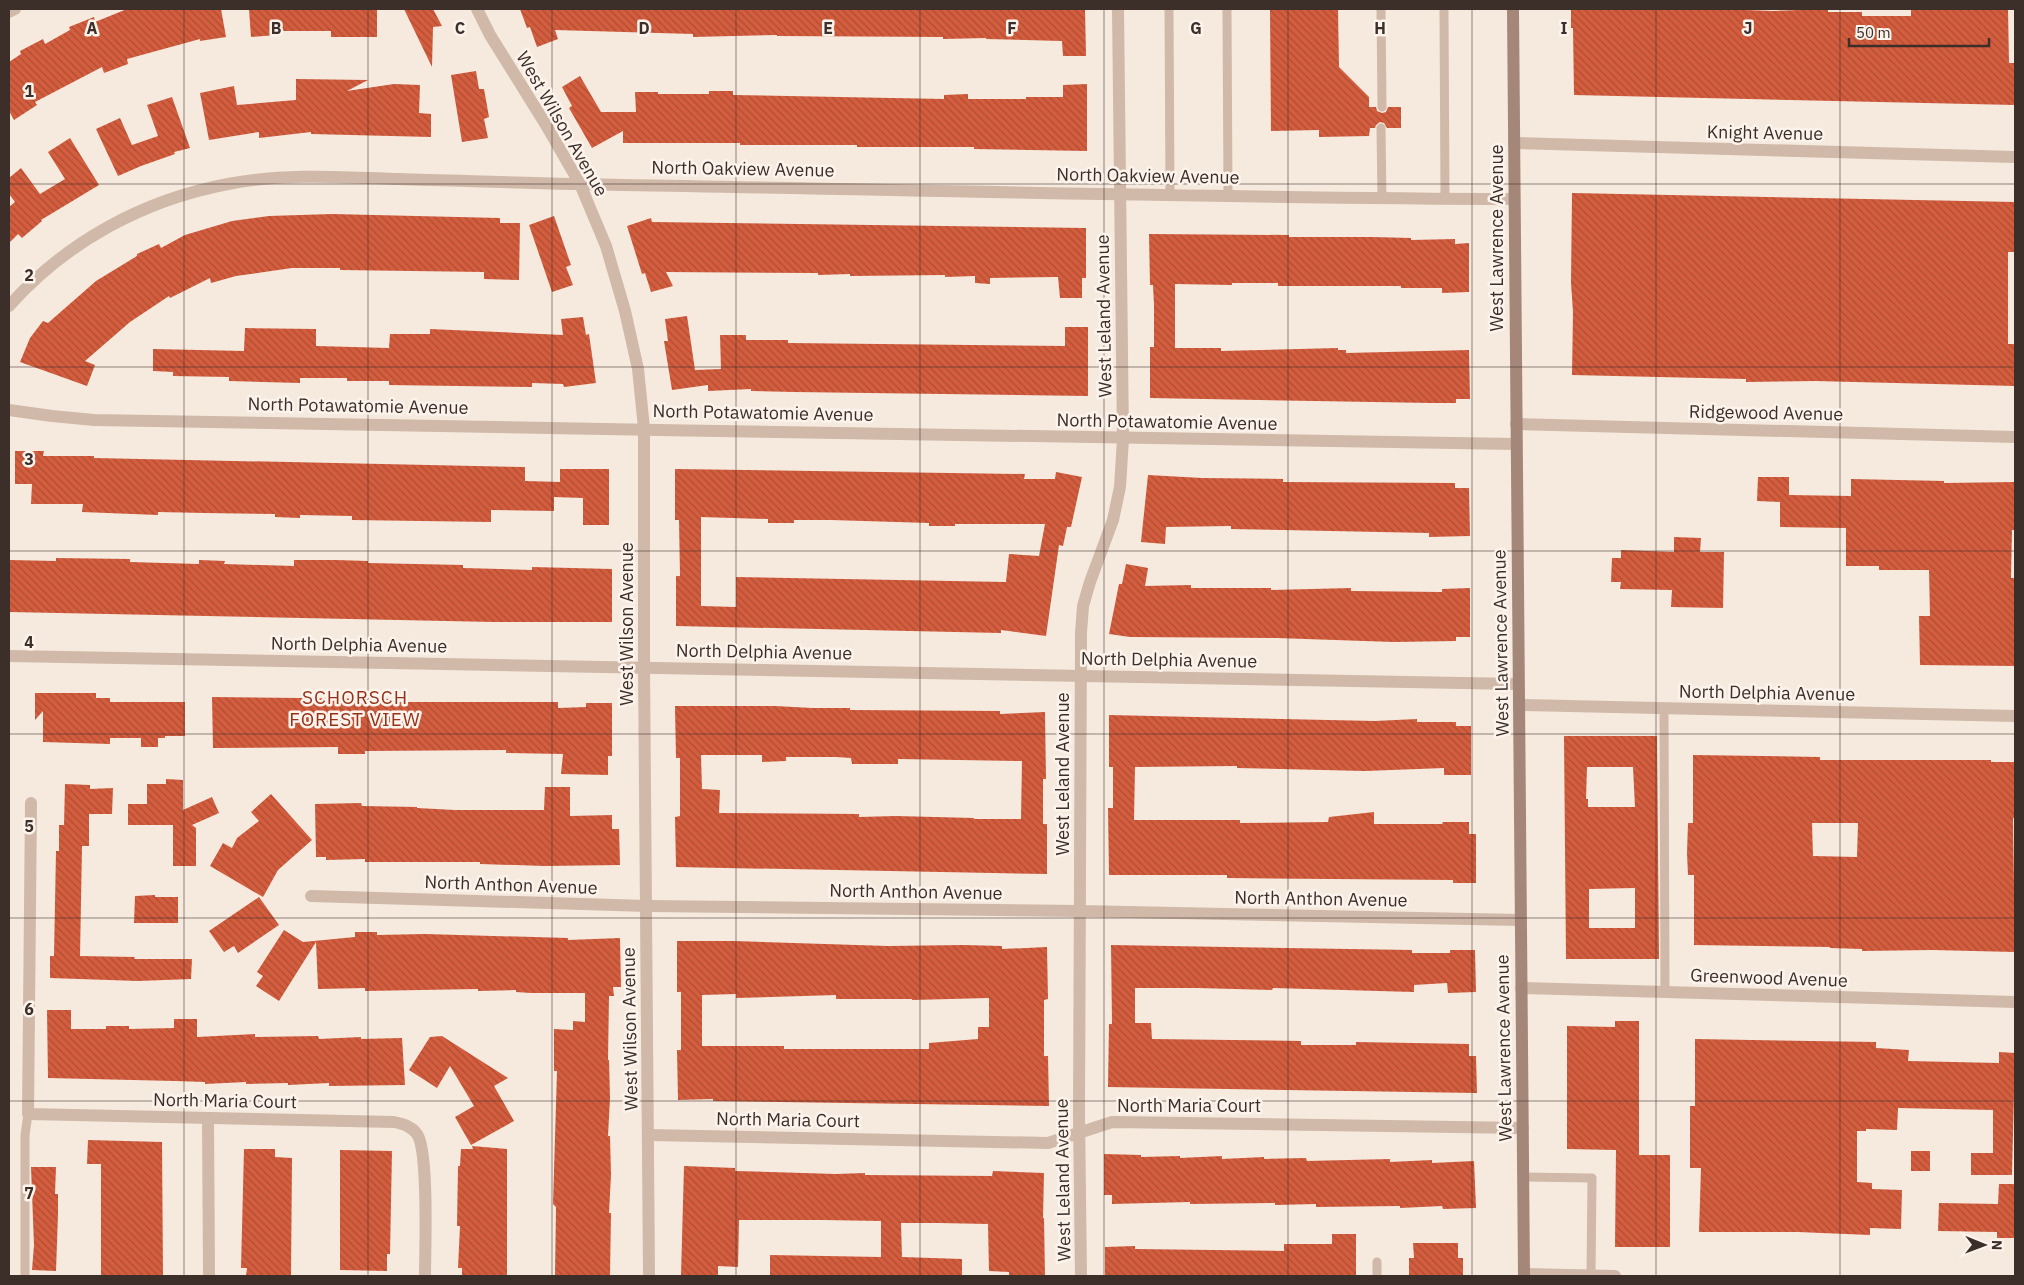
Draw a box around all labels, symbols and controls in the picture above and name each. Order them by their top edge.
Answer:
scale bar [1849,15,1989,47]
text: A [87,18,98,38]
text: B [271,18,282,38]
text: C [455,18,465,38]
text: D [638,18,650,38]
text: E [823,18,833,38]
text: F [1007,18,1017,38]
text: G [1190,18,1202,38]
text: H [1374,18,1386,38]
text: I [1561,18,1568,38]
text: J [1744,18,1752,38]
text: 50 m [1856,23,1891,42]
street label: West Wilson Avenue [512,47,613,200]
text: 1 [24,81,34,101]
street label: Knight Avenue [1707,120,1823,145]
street label: West Lawrence Avenue [1485,144,1508,332]
street label: North Oakview Avenue [651,155,835,182]
street label: North Oakview Avenue [1056,162,1240,189]
street label: West Leland Avenue [1091,234,1116,398]
text: 2 [24,265,34,285]
street label: North Potawatomie Avenue [247,392,469,419]
street label: North Potawatomie Avenue [652,399,874,426]
street label: Ridgewood Avenue [1689,400,1843,425]
street label: North Potawatomie Avenue [1056,408,1278,435]
text: 3 [24,449,34,469]
street label: West Wilson Avenue [615,542,638,706]
street label: West Lawrence Avenue [1487,549,1514,737]
street label: North Delphia Avenue [271,631,447,658]
text: 4 [24,632,34,652]
street label: North Delphia Avenue [676,638,852,665]
street label: North Delphia Avenue [1081,646,1257,673]
street label: North Delphia Avenue [1679,679,1855,706]
district label: SCHORSCH FOREST VIEW [289,685,421,731]
street label: West Leland Avenue [1051,692,1074,856]
text: 5 [24,816,34,836]
street label: North Anthon Avenue [424,870,598,899]
street label: North Anthon Avenue [829,878,1003,905]
street label: North Anthon Avenue [1234,885,1408,912]
street label: West Wilson Avenue [617,947,642,1111]
street label: West Lawrence Avenue [1490,954,1517,1142]
street label: Greenwood Avenue [1690,963,1848,992]
text: 6 [24,999,34,1019]
street label: North Maria Court [153,1088,297,1113]
street label: North Maria Court [1117,1094,1261,1117]
street label: West Leland Avenue [1050,1098,1075,1262]
street label: North Maria Court [716,1107,860,1132]
text: 7 [24,1183,34,1203]
north arrow [1959,1220,2009,1270]
text: N [1988,1240,2006,1250]

